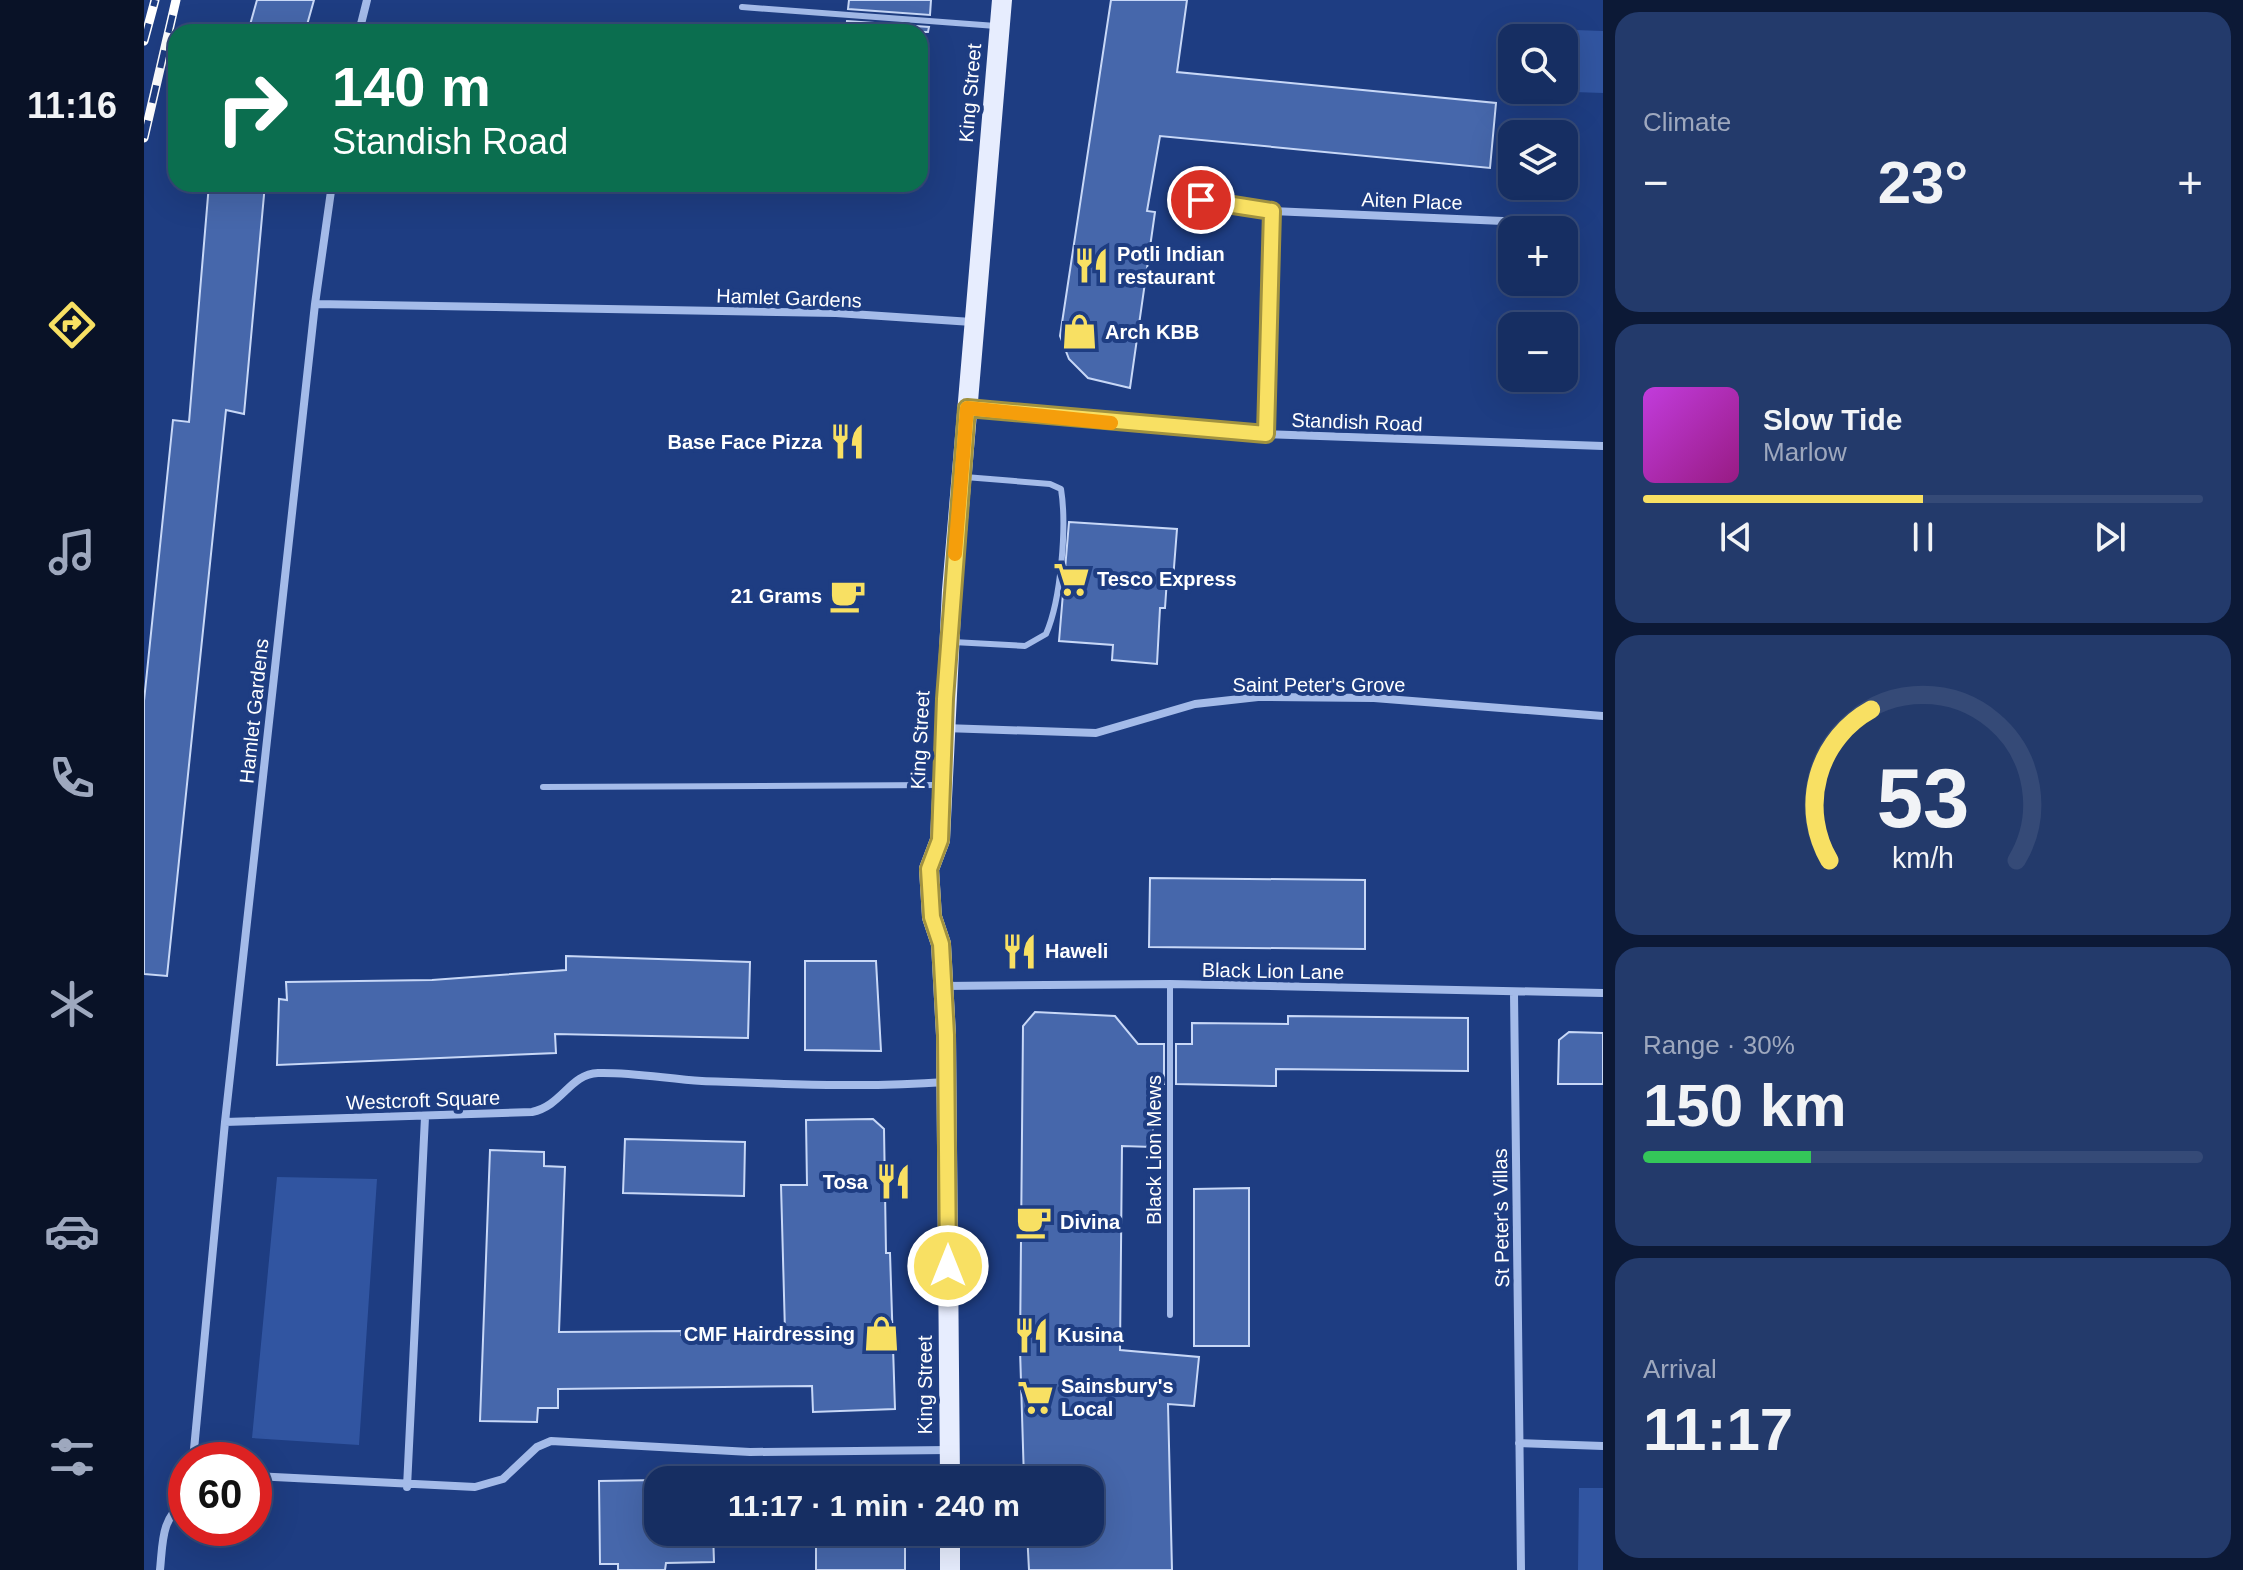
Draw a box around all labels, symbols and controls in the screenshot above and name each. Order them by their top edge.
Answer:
map controls [1498,24,1578,392]
button: search [1498,24,1578,104]
street label: King Street [955,42,985,143]
text: 140 m [332,55,491,118]
icon: right [200,56,304,160]
text: 11:16 [27,85,117,126]
text: Climate [1643,107,1731,137]
button: layers [1498,120,1578,200]
text: Standish Road [332,121,568,162]
text: 23° [1878,149,1968,216]
text: − [1643,158,1669,207]
text: + [2177,158,2203,207]
pin [1167,166,1235,234]
icon: arrive [1179,178,1223,222]
street label: Aiten Place [1361,188,1463,214]
button: + [1498,216,1578,296]
place label: Potli Indian restaurant [1117,243,1225,288]
restaurant icon: Potli Indian restaurant [1072,246,1110,284]
street label: Hamlet Gardens [716,284,862,312]
icon: directions [44,297,100,353]
button: − [1498,312,1578,392]
shop icon: Arch KBB [1060,313,1098,351]
place label: Arch KBB [1105,321,1199,343]
text: Slow Tide [1763,403,1902,436]
street label: Standish Road [1291,409,1423,435]
restaurant icon: Base Face Pizza [829,423,867,461]
place label: Base Face Pizza [667,431,823,453]
text: Marlow [1763,437,1847,467]
icon: previous [1714,515,1758,559]
icon: pause [1901,515,1945,559]
icon: next [2088,515,2132,559]
icon: music [44,524,100,580]
supermarket icon: Tesco Express [1052,560,1090,598]
place label: Tesco Express [1097,568,1237,590]
cafe icon: 21 Grams [829,577,867,615]
place label: 21 Grams [731,585,822,607]
street label: Hamlet Gardens [235,637,273,785]
street label: Saint Peter's Grove [1233,674,1405,696]
street label: King Street [906,690,934,790]
icon: phone [44,750,100,806]
text: 53 [1877,752,1969,845]
text: km/h [1892,842,1954,874]
restaurant icon: Haweli [1000,932,1038,970]
place label: Haweli [1045,940,1108,962]
street label: Black Lion Lane [1202,959,1344,983]
icon: climate [44,976,100,1032]
text: Range · 30% [1643,1030,1795,1060]
text: 150 km [1643,1072,1847,1139]
street label: Black Lion Mews [1143,1075,1165,1225]
street label: Westcroft Square [346,1086,500,1114]
street label: St Peter's Villas [1489,1148,1513,1288]
restaurant icon: Tosa [875,1163,913,1201]
place label: Tosa [823,1171,869,1193]
icon: car [44,1203,100,1259]
cafe icon: Divina [1015,1203,1053,1241]
place label: Divina [1060,1211,1121,1233]
position arrow [906,1224,990,1308]
shop icon: CMF Hairdressing [862,1315,900,1353]
restaurant icon: Kusina [1012,1316,1050,1354]
place label: CMF Hairdressing [684,1323,855,1345]
place label: Kusina [1057,1324,1125,1346]
street label: King Street [914,1335,936,1434]
text: Arrival [1643,1354,1717,1384]
place label: Sainsbury's Local [1061,1375,1174,1420]
supermarket icon: Sainsbury's Local [1016,1378,1054,1416]
text: 11:17 [1643,1396,1793,1463]
icon: filters [44,1429,100,1485]
speed limit sign: 60 [168,1442,272,1546]
text: 11:17 · 1 min · 240 m [728,1489,1020,1522]

